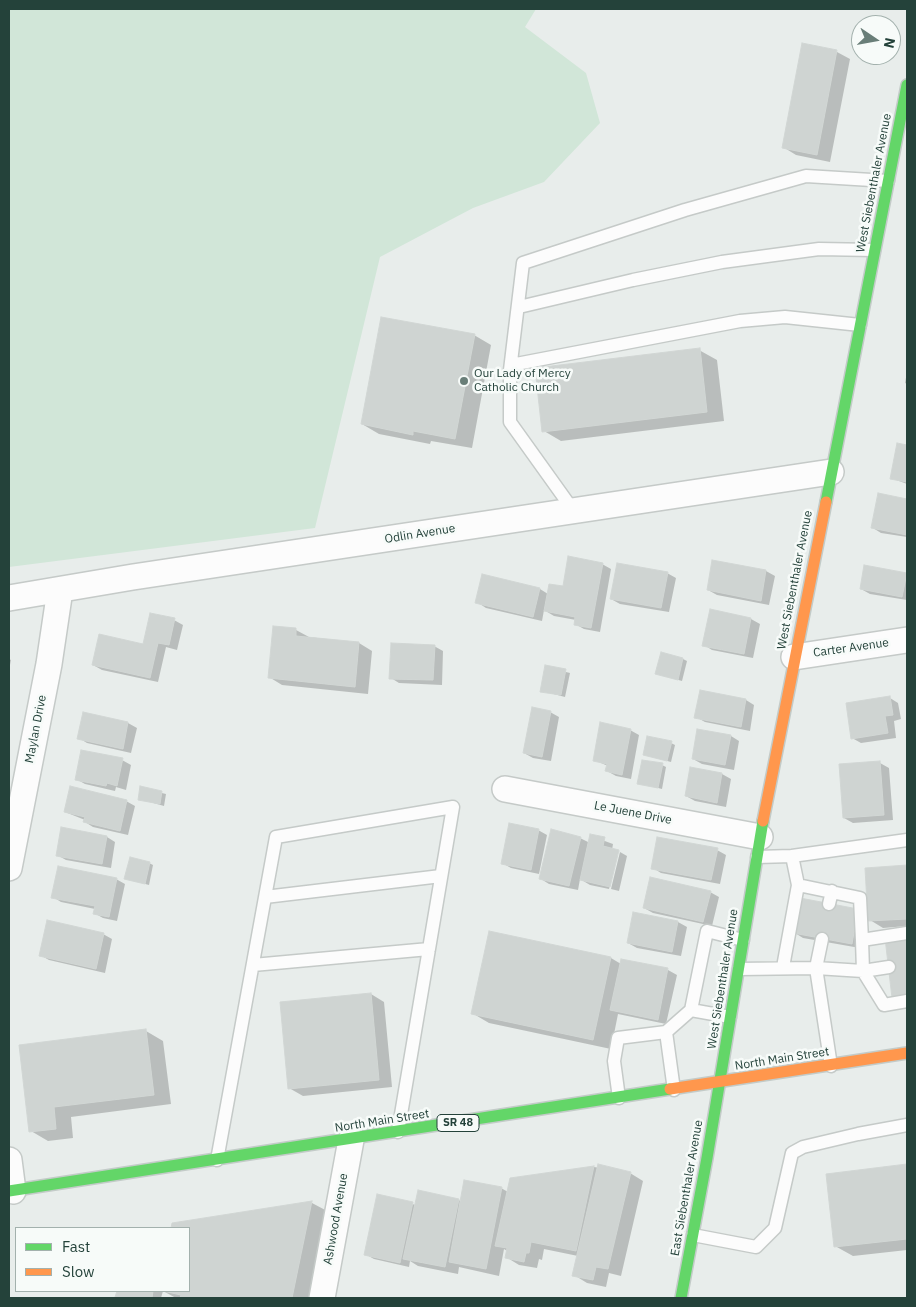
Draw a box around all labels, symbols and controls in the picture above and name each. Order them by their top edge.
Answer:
north arrow [851,15,901,65]
text: N [880,36,900,50]
street label: West Siebenthaler Avenue [853,112,895,254]
place label: Our Lady of Mercy Catholic Church [474,367,571,395]
marker: Our Lady of Mercy Catholic Church [458,375,470,387]
street label: West Siebenthaler Avenue [774,509,816,651]
street label: Odlin Avenue [384,521,456,547]
street label: Carter Avenue [812,636,890,660]
street label: Maylan Drive [22,694,50,764]
street label: Le Juene Drive [593,798,673,828]
street label: West Siebenthaler Avenue [705,908,741,1050]
street label: North Main Street [734,1044,830,1074]
street label: North Main Street [334,1106,430,1136]
road number: SR 48 [437,1114,479,1132]
street label: East Siebenthaler Avenue [668,1119,706,1257]
street label: Ashwood Avenue [321,1172,351,1266]
legend [15,1227,190,1292]
text: Fast [62,1237,90,1256]
text: Slow [62,1262,95,1281]

